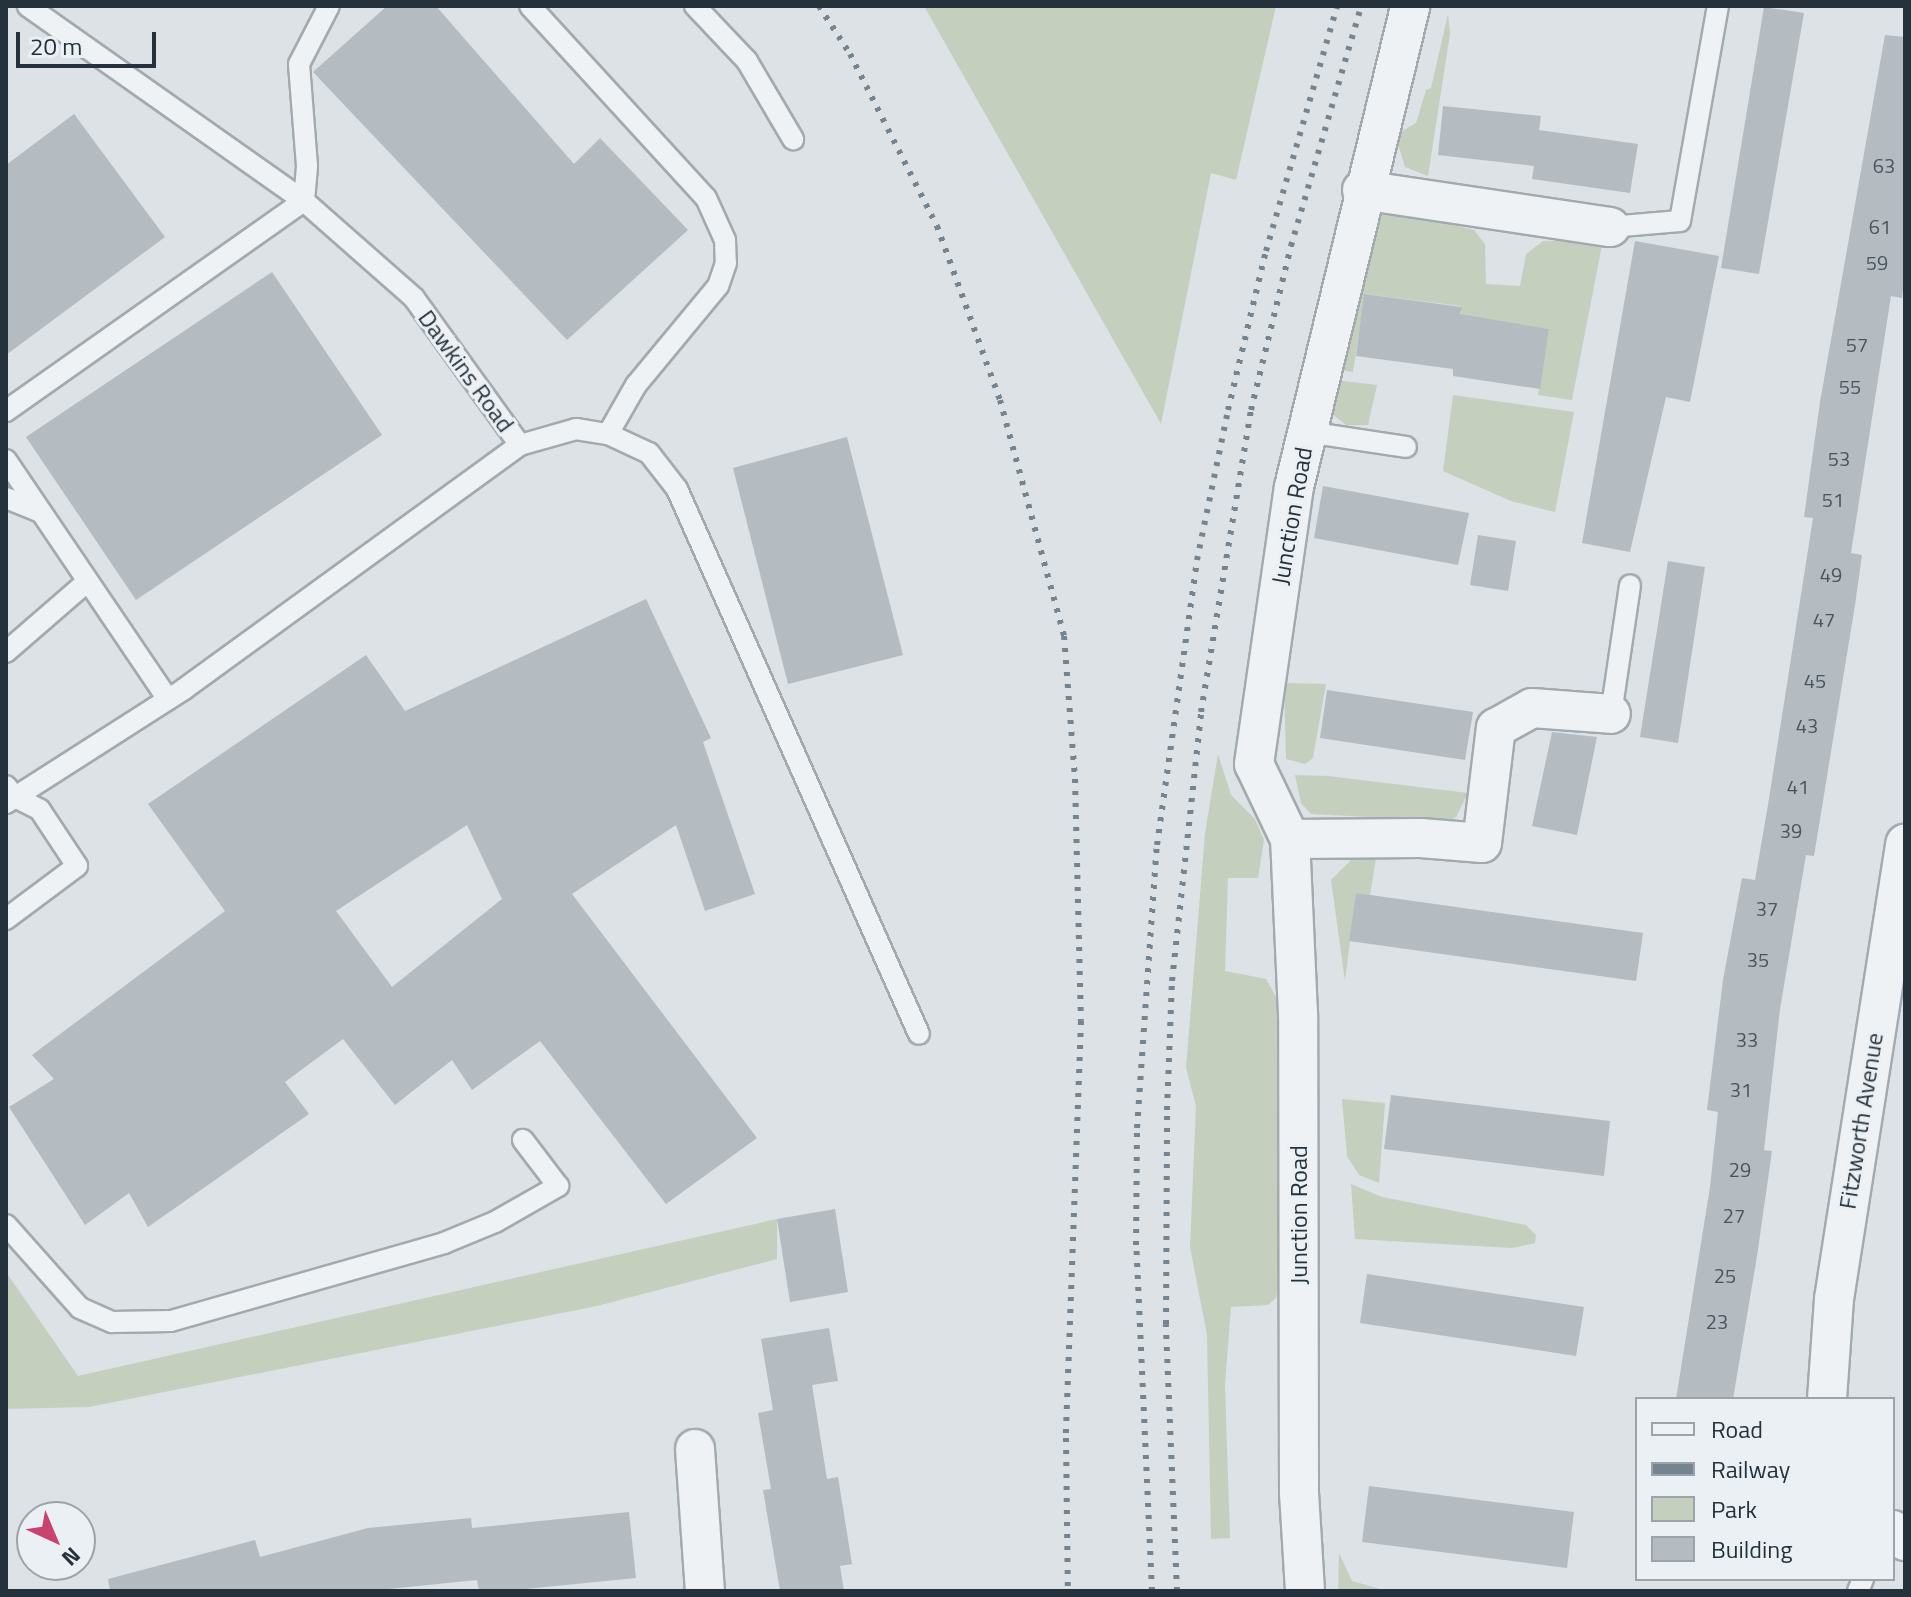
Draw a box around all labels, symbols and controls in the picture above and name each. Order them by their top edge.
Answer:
scale bar [20,16,160,66]
text: 20 m [30,28,82,64]
house number: 63 [1873,153,1895,177]
house number: 61 [1869,214,1891,238]
house number: 59 [1866,250,1888,274]
street label: Dawkins Road [412,304,520,438]
house number: 57 [1846,332,1868,356]
house number: 55 [1839,374,1861,398]
street label: Junction Road [1266,445,1318,587]
house number: 53 [1828,446,1850,470]
house number: 51 [1822,487,1844,511]
house number: 49 [1820,562,1842,586]
house number: 47 [1813,607,1835,631]
house number: 45 [1804,668,1826,692]
house number: 43 [1796,713,1818,737]
house number: 41 [1787,774,1809,798]
house number: 39 [1780,818,1802,842]
house number: 37 [1756,896,1778,920]
house number: 35 [1747,947,1769,971]
house number: 33 [1736,1027,1758,1051]
street label: Fitzworth Avenue [1833,1031,1889,1211]
house number: 31 [1730,1077,1752,1101]
street label: Junction Road [1285,1145,1313,1285]
house number: 29 [1729,1157,1751,1181]
house number: 27 [1723,1203,1745,1227]
house number: 25 [1714,1263,1736,1287]
house number: 23 [1706,1309,1728,1333]
legend [1635,1397,1895,1581]
text: Road [1711,1411,1763,1447]
text: Railway [1711,1451,1790,1487]
text: Park [1711,1491,1757,1527]
north arrow [16,1501,96,1581]
text: Building [1711,1531,1793,1567]
text: N [54,1539,89,1574]

